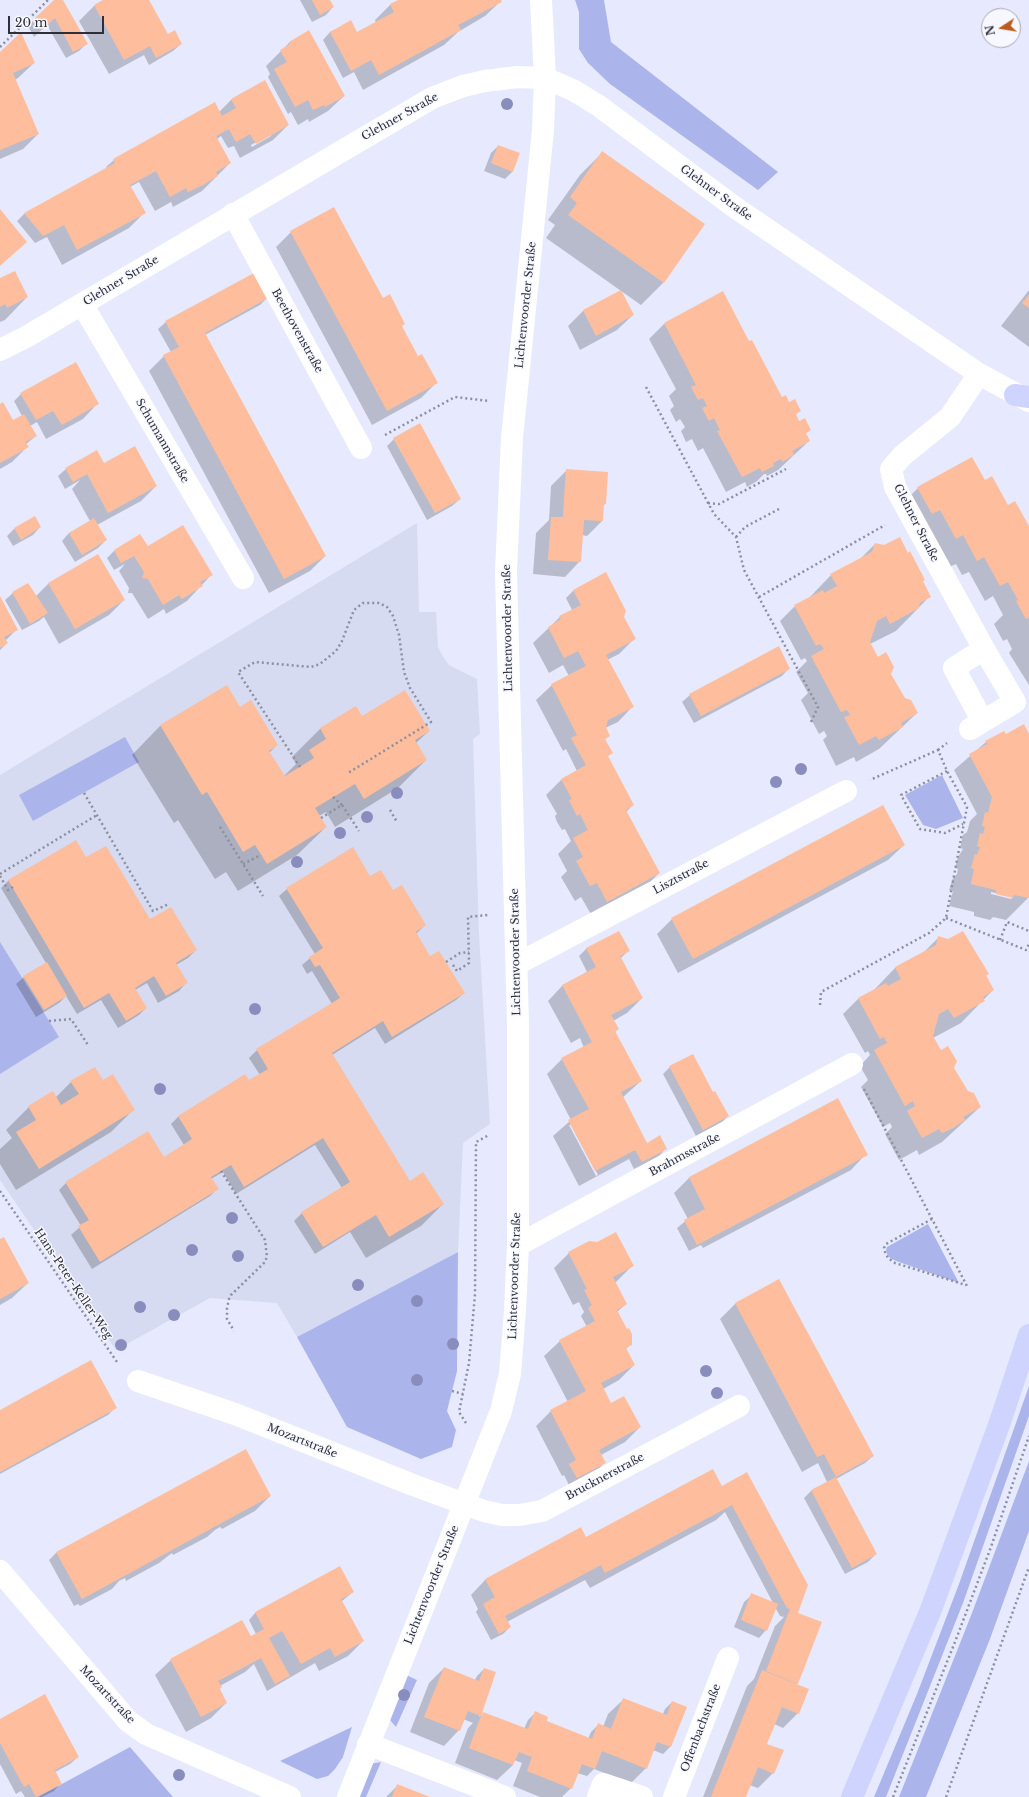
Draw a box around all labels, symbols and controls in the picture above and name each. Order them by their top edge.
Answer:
scale bar [10,8,106,34]
north arrow [981,8,1021,48]
text: 20 m [15,15,47,30]
text: N [982,24,998,37]
street label: Glehner Straße [359,90,441,144]
street label: Glehner Straße [677,162,755,224]
street label: Lichtenvoorder Straße [513,241,539,369]
street label: Glehner Straße [81,253,161,309]
street label: Beethovenstraße [268,287,326,375]
street label: Schumannstraße [132,396,192,486]
street label: Glehner Straße [891,482,941,564]
street label: Lichtenvoorder Straße [500,564,516,692]
street label: Lisztstraße [651,857,711,897]
street label: Lichtenvoorder Straße [508,888,524,1016]
street label: Brahmsstraße [647,1131,723,1179]
street label: Lichtenvoorder Straße [506,1212,524,1340]
street label: Hans-Peter-Keller-Weg [31,1226,115,1342]
street label: Mozartstraße [265,1421,339,1461]
street label: Brucknerstraße [563,1451,647,1503]
street label: Lichtenvoorder Straße [402,1523,462,1647]
street label: Mozartstraße [77,1663,137,1727]
street label: Offenbachstraße [678,1682,724,1774]

